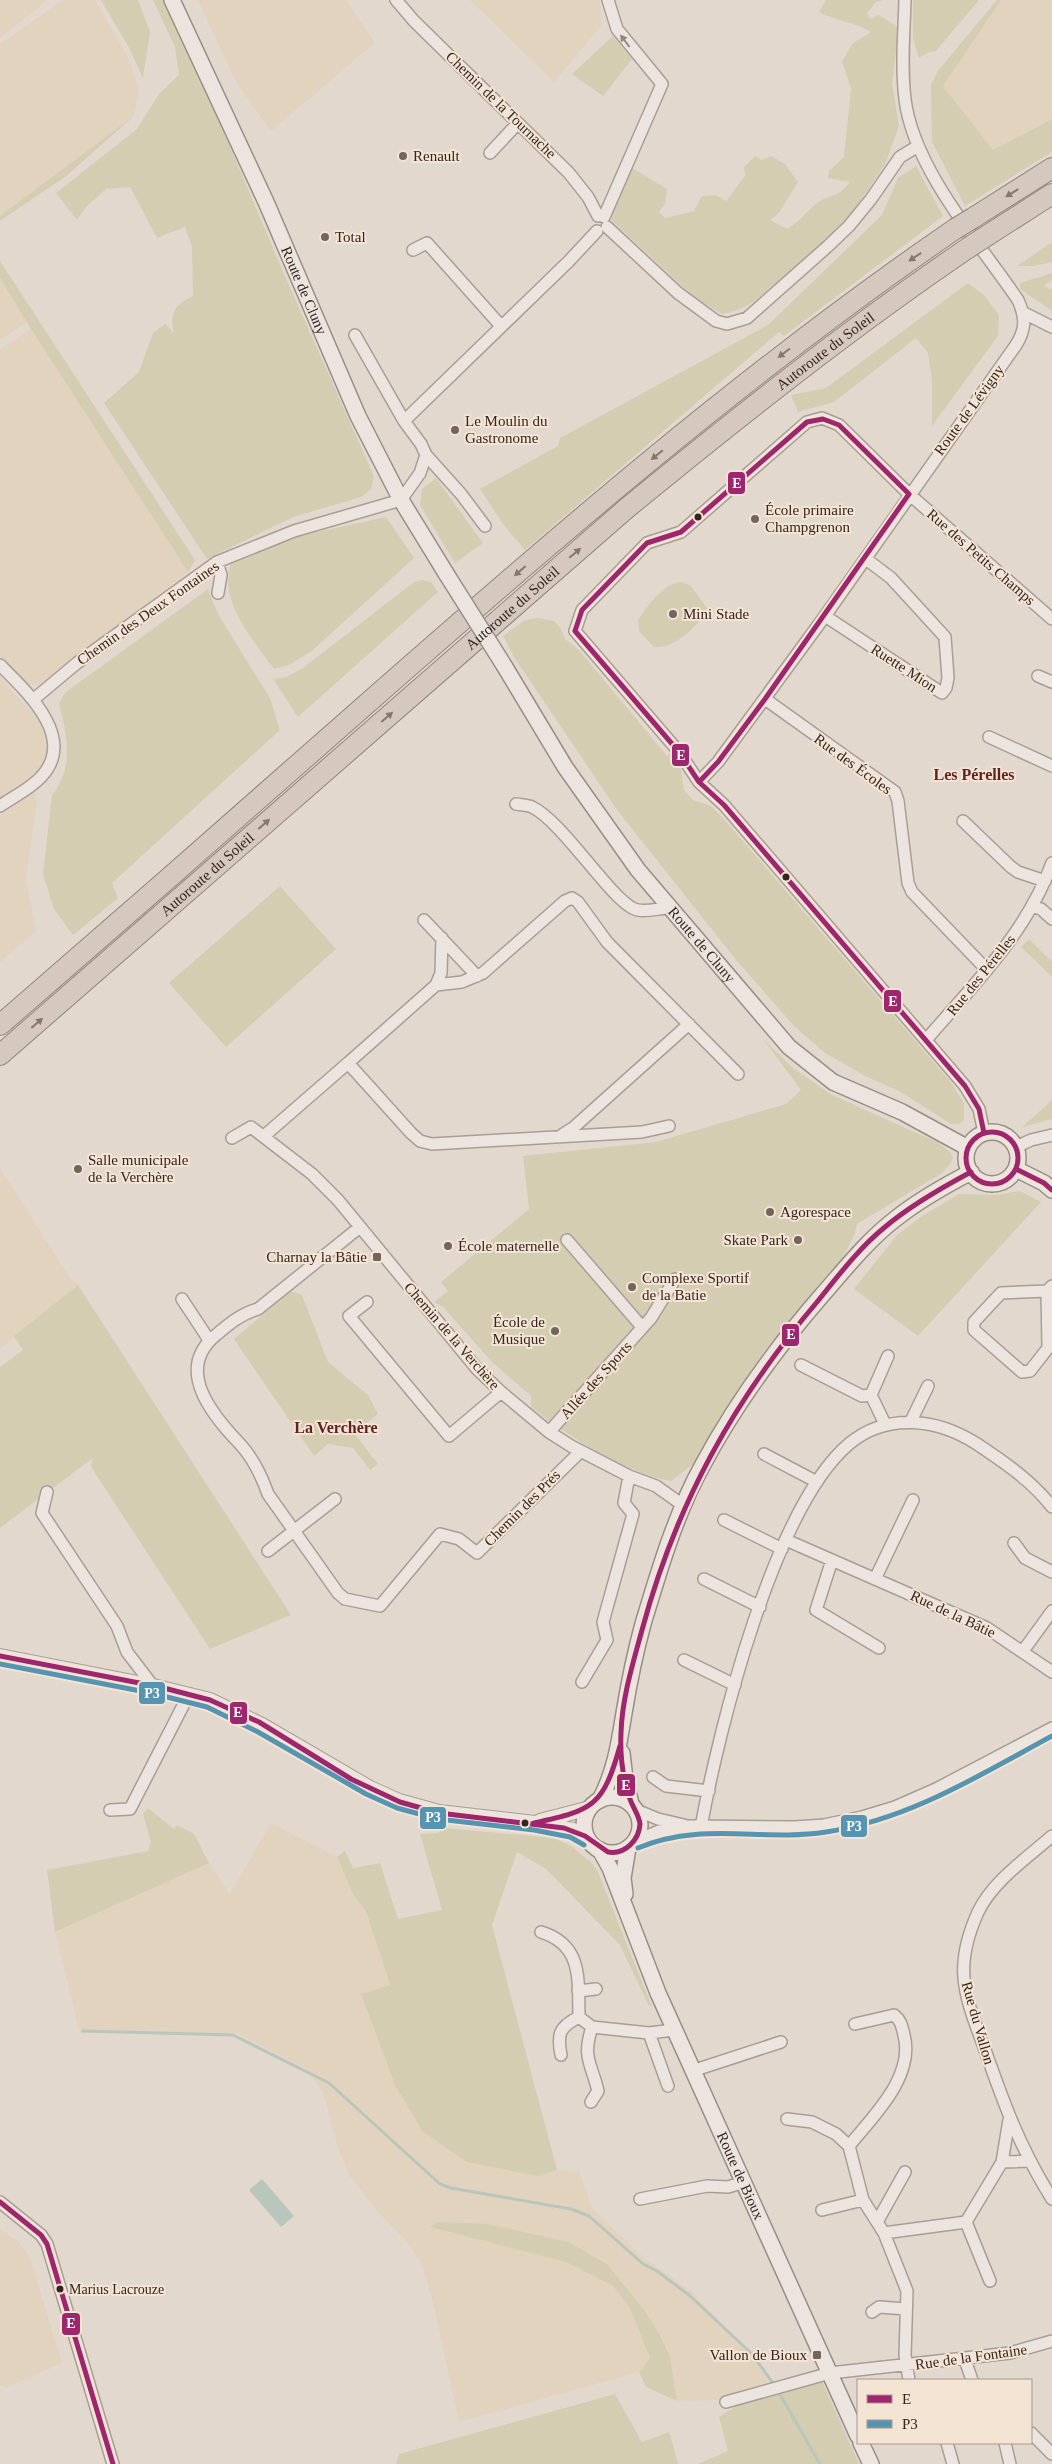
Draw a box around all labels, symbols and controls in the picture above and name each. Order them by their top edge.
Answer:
one-way arrow [620,34,630,48]
street label: Chemin de la Tournache [443,48,560,162]
place label: Renault [413,148,460,164]
marker: Renault [397,150,409,162]
one-way arrow [1006,188,1019,197]
place label: Total [335,229,366,245]
marker: Total [319,231,331,243]
street label: Route de Cluny [278,244,330,337]
one-way arrow [908,252,922,262]
street label: Autoroute du Soleil [773,309,877,393]
one-way arrow [777,348,791,358]
street label: Route de Lévigny [931,361,1007,458]
place label: Le Moulin du Gastronome [465,413,548,446]
marker: Le Moulin du Gastronome [449,424,461,436]
one-way arrow [651,449,664,460]
line badge: E [727,471,746,495]
text: E [732,476,742,491]
place label: École primaire Champgrenon [765,502,854,535]
street label: Rue des Petits Champs [924,506,1038,608]
unlabelled marker [693,512,703,522]
marker: École primaire Champgrenon [749,513,761,525]
one-way arrow [569,547,582,558]
street label: Chemin des Deux Fontaines [74,558,222,668]
street label: Autoroute du Soleil [463,563,562,653]
one-way arrow [513,565,526,576]
place label: Mini Stade [683,606,750,622]
marker: Mini Stade [667,608,679,620]
street label: Ruette Mion [868,641,940,696]
one-way arrow [380,711,393,722]
street label: Rue des Écoles [811,731,895,798]
line badge: E [671,743,690,767]
text: E [676,748,686,763]
district label: Les Pérelles [933,766,1015,783]
one-way arrow [258,818,271,829]
street label: Autoroute du Soleil [157,829,257,919]
unlabelled marker [781,872,791,882]
street label: Route de Cluny [665,904,739,986]
street label: Rue des Pérelles [944,931,1019,1019]
line badge: E [883,989,902,1013]
text: E [888,994,898,1009]
one-way arrow [30,1017,42,1029]
place label: Salle municipale de la Verchère [88,1152,189,1185]
marker: Salle municipale de la Verchère [72,1163,84,1175]
place label: Agorespace [780,1204,851,1220]
marker: Agorespace [764,1206,776,1218]
place label: Skate Park [723,1232,788,1248]
marker: Skate Park [792,1234,804,1246]
place label: École maternelle [458,1238,560,1254]
marker: École maternelle [442,1240,454,1252]
place label: Charnay la Bâtie [266,1249,367,1265]
marker: Charnay la Bâtie [371,1251,383,1263]
place label: Complexe Sportif de la Batie [642,1270,749,1303]
street label: Chemin de la Verchère [401,1279,503,1393]
marker: Complexe Sportif de la Batie [626,1281,638,1293]
place label: École de Musique [493,1314,545,1347]
line badge: E [781,1323,800,1347]
marker: École de Musique [549,1325,561,1337]
text: E [786,1327,796,1342]
street label: Allée des Sports [557,1338,635,1422]
district label: La Verchère [294,1419,378,1436]
street label: Chemin des Prés [481,1467,563,1549]
street label: Rue de la Bâtie [908,1587,998,1641]
line badge: P3 [138,1681,166,1705]
text: P3 [144,1686,160,1701]
line badge: E [229,1701,248,1725]
text: E [233,1705,243,1720]
line badge: E [616,1773,636,1797]
text: E [621,1778,631,1793]
line badge: P3 [419,1806,447,1830]
text: P3 [425,1810,441,1825]
line badge: P3 [840,1814,868,1838]
unlabelled marker [520,1818,530,1828]
text: P3 [846,1819,862,1834]
street label: Rue du Vallon [959,1980,998,2067]
street label: Route de Bioux [714,2130,767,2222]
place label: Marius Lacrouze [69,2282,164,2297]
marker: Marius Lacrouze [55,2284,65,2294]
line badge: E [61,2312,81,2336]
text: E [66,2316,76,2331]
street label: Rue de la Fontaine [914,2341,1028,2373]
place label: Vallon de Bioux [710,2347,807,2363]
marker: Vallon de Bioux [811,2349,823,2361]
legend [857,2379,1032,2444]
text: E [902,2391,911,2407]
text: P3 [902,2416,918,2432]

